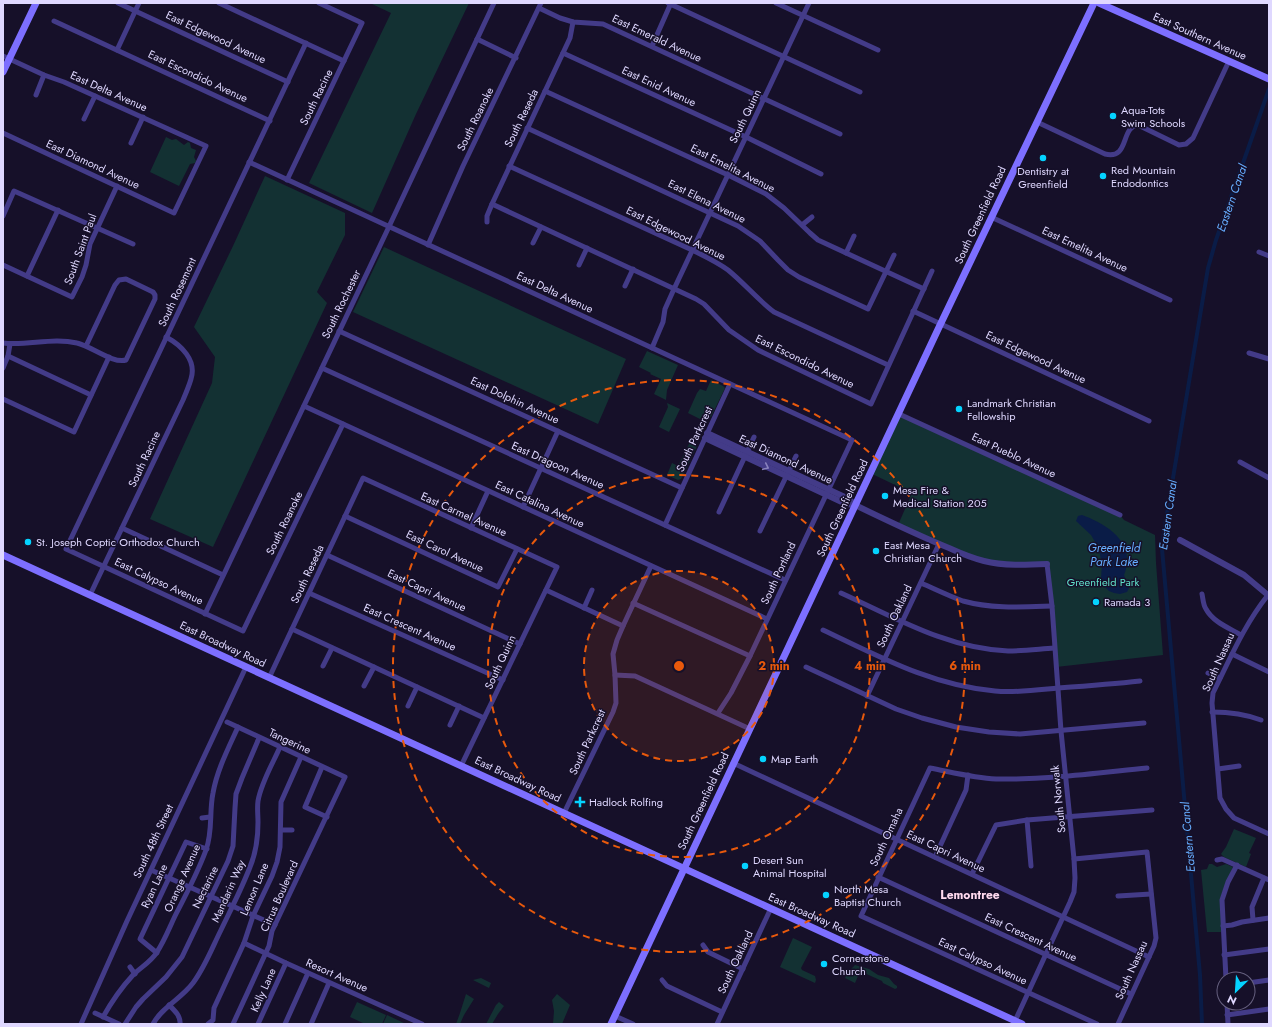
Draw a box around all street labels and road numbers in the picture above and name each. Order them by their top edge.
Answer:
street label: East Edgewood Avenue [163,7,269,67]
street label: East Southern Avenue [1151,8,1250,64]
street label: East Emerald Avenue [609,10,705,66]
street label: East Escondido Avenue [146,46,251,106]
street label: East Enid Avenue [619,62,699,110]
street label: South Racine [296,66,337,128]
street label: East Delta Avenue [68,67,150,115]
street label: South Roanoke [453,84,497,154]
street label: South Reseda [500,86,542,150]
street label: South Quinn [725,86,765,146]
street label: East Diamond Avenue [44,135,143,193]
street label: East Emelita Avenue [688,140,778,196]
street label: South Greenfield Road [950,163,1010,267]
street label: East Elena Avenue [665,175,749,227]
street label: East Edgewood Avenue [624,202,729,264]
street label: South Saint Paul [60,211,100,287]
street label: East Emelita Avenue [1040,222,1131,276]
street label: South Rosemont [154,254,200,329]
street label: South Rochester [317,267,365,341]
street label: East Delta Avenue [514,267,596,317]
street label: East Edgewood Avenue [983,327,1089,387]
street label: East Escondido Avenue [753,330,857,392]
street label: East Dolphin Avenue [468,372,562,428]
street label: South Parkcrest [672,403,716,474]
street label: South Racine [124,428,164,490]
street label: East Pueblo Avenue [969,428,1059,482]
street label: East Diamond Avenue [737,430,836,488]
street label: East Dragoon Avenue [509,437,607,493]
street label: South Greenfield Road [812,456,872,560]
street label: East Catalina Avenue [493,476,587,532]
street label: South Roanoke [262,488,306,558]
street label: East Carmel Avenue [418,488,510,540]
street label: East Carol Avenue [403,526,487,576]
street label: South Portland [756,539,800,607]
street label: South Reseda [286,542,328,606]
street label: East Calypso Avenue [112,553,206,609]
street label: East Capri Avenue [385,565,469,615]
street label: South Oakland [872,582,916,650]
street label: East Crescent Avenue [361,599,459,655]
street label: East Broadway Road [177,617,269,671]
street label: South Nassau [1198,630,1238,694]
street label: South Quinn [480,632,520,692]
street label: South Parkcrest [565,706,609,777]
street label: Tangerine [266,724,314,758]
street label: South Greenfield Road [673,749,733,853]
street label: East Broadway Road [472,752,564,806]
street label: South Norwalk [1046,764,1070,834]
street label: South 48th Street [129,801,177,881]
street label: South Omaha [865,805,907,869]
street label: East Capri Avenue [904,826,988,876]
street label: Orange Avenue [160,841,204,915]
street label: Mandarin Way [207,857,249,925]
street label: Citrus Boulevard [256,858,302,934]
street label: Lemon Lane [236,860,272,918]
street label: Ryan Lane [137,861,171,911]
street label: Nectarine [188,863,222,911]
street label: East Broadway Road [766,889,858,941]
street label: East Crescent Avenue [982,909,1080,965]
street label: South Oakland [713,928,757,996]
street label: East Calypso Avenue [936,933,1030,989]
street label: South Nassau [1111,938,1151,1002]
street label: Resort Avenue [303,954,371,996]
street label: Kelly Lane [246,965,280,1014]

